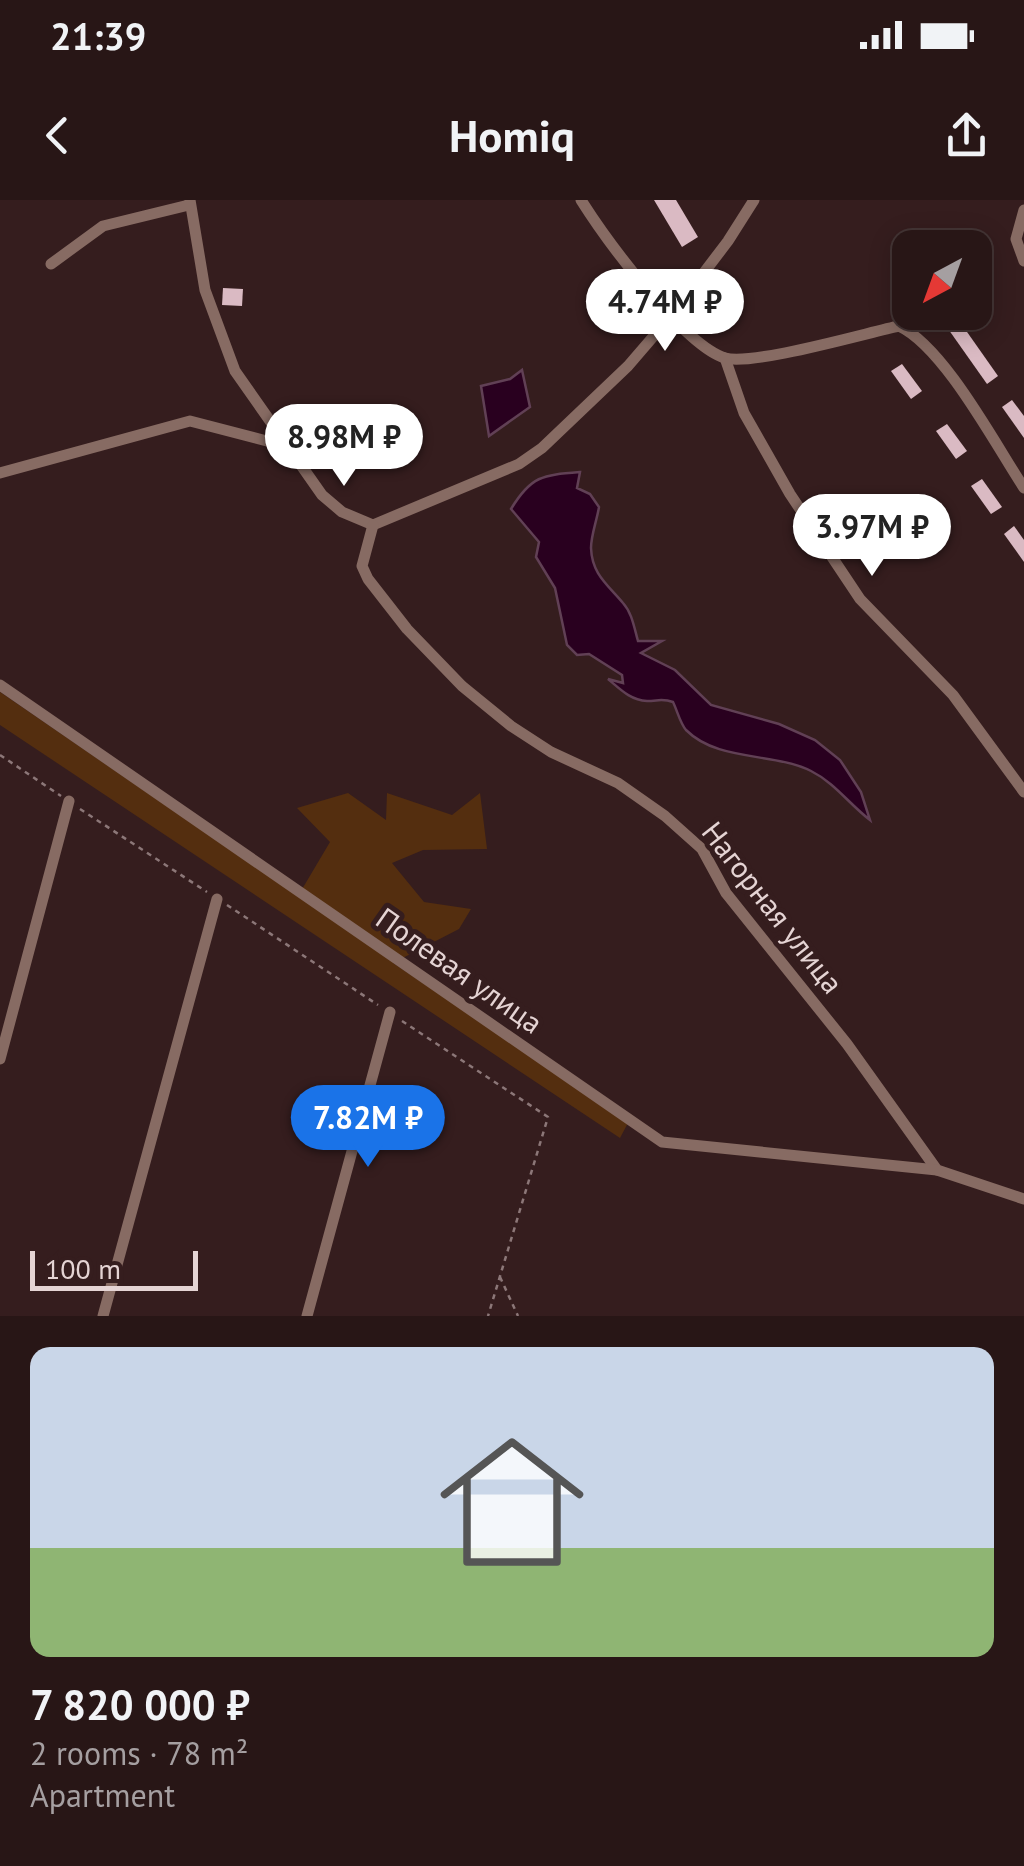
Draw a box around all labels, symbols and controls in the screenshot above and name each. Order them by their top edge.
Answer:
text: 21:39 [50,11,146,60]
text: Homiq [449,106,575,164]
icon: back [30,108,85,163]
icon: share [939,108,994,163]
north arrow [892,230,992,330]
map controls [892,230,992,330]
pin: 4.74M ₽ [573,269,757,354]
text: 4.74M ₽ [608,280,722,322]
pin: 8.98M ₽ [252,404,436,489]
text: 8.98M ₽ [287,415,401,457]
pin: 3.97M ₽ [780,494,964,579]
text: 3.97M ₽ [815,505,929,547]
street label: Нагорная улица [694,813,852,1001]
street label: Полевая улица [369,898,551,1042]
pin: 7.82M ₽ [276,1085,460,1170]
text: 7.82M ₽ [313,1096,423,1138]
scale bar [30,1246,198,1290]
text: 100 m [45,1250,121,1287]
icon: home [422,1412,602,1592]
text: 7 820 000 ₽ [30,1677,250,1732]
text: 2 rooms · 78 m² [30,1732,248,1774]
text: Apartment [30,1774,175,1816]

